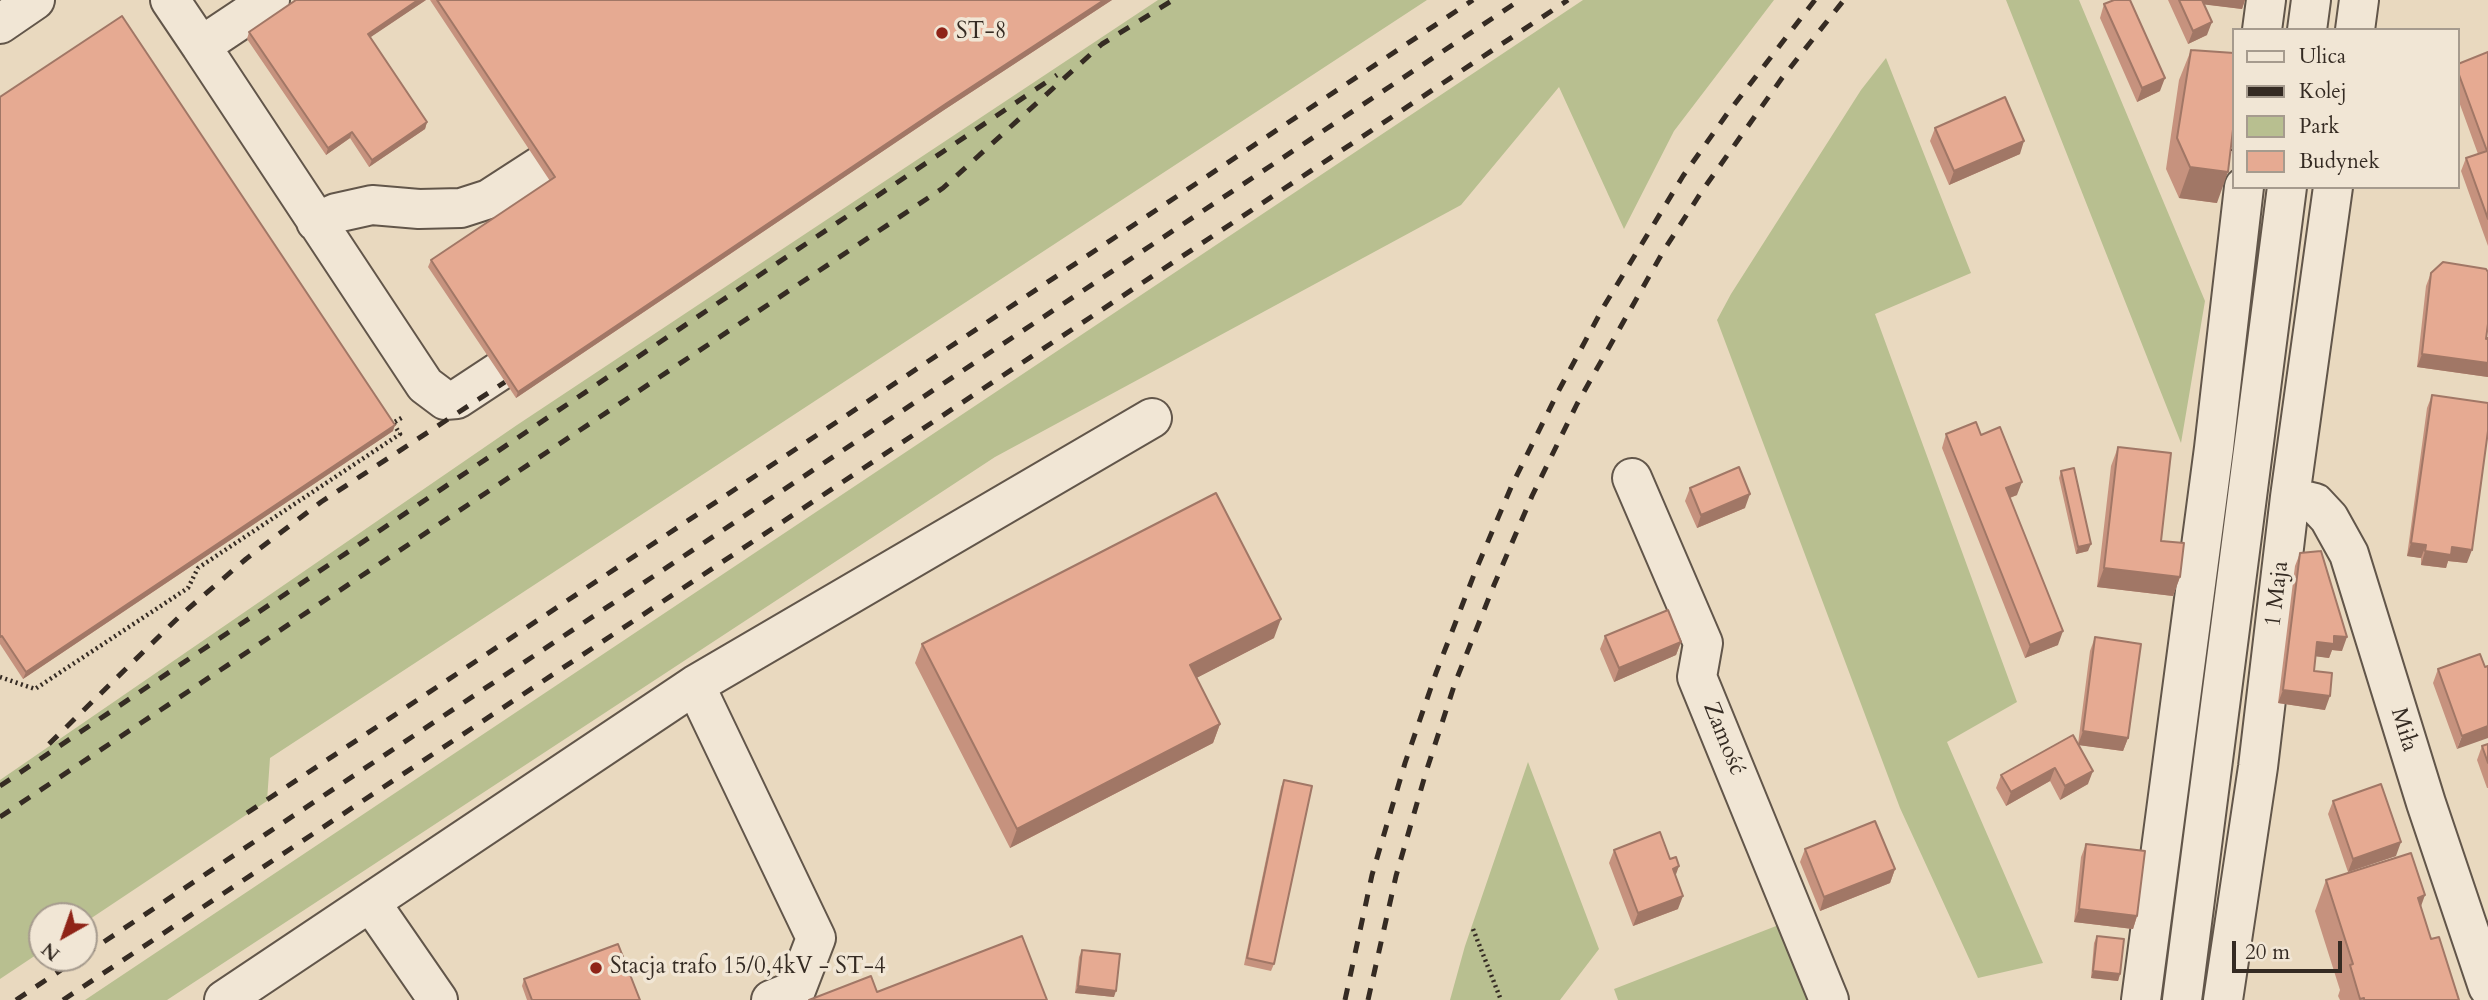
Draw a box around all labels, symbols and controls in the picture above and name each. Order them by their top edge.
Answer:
place label: ST-8 [956,19,1006,47]
marker: ST-8 [934,25,950,41]
legend [2232,28,2460,189]
text: Ulica [2299,42,2346,71]
text: Kolej [2299,77,2347,106]
text: Park [2299,112,2339,141]
text: Budynek [2299,147,2380,176]
street label: 1 Maja [2260,560,2296,628]
street label: Zamość [1696,698,1750,780]
street label: Miła [2383,705,2423,755]
north arrow [28,902,98,972]
scale bar [2236,926,2346,970]
text: N [36,936,65,967]
text: 20 m [2245,938,2290,967]
place label: Stacja trafo 15/0,4kV - ST-4 [610,954,886,982]
marker: Stacja trafo 15/0,4kV - ST-4 [588,960,604,976]

